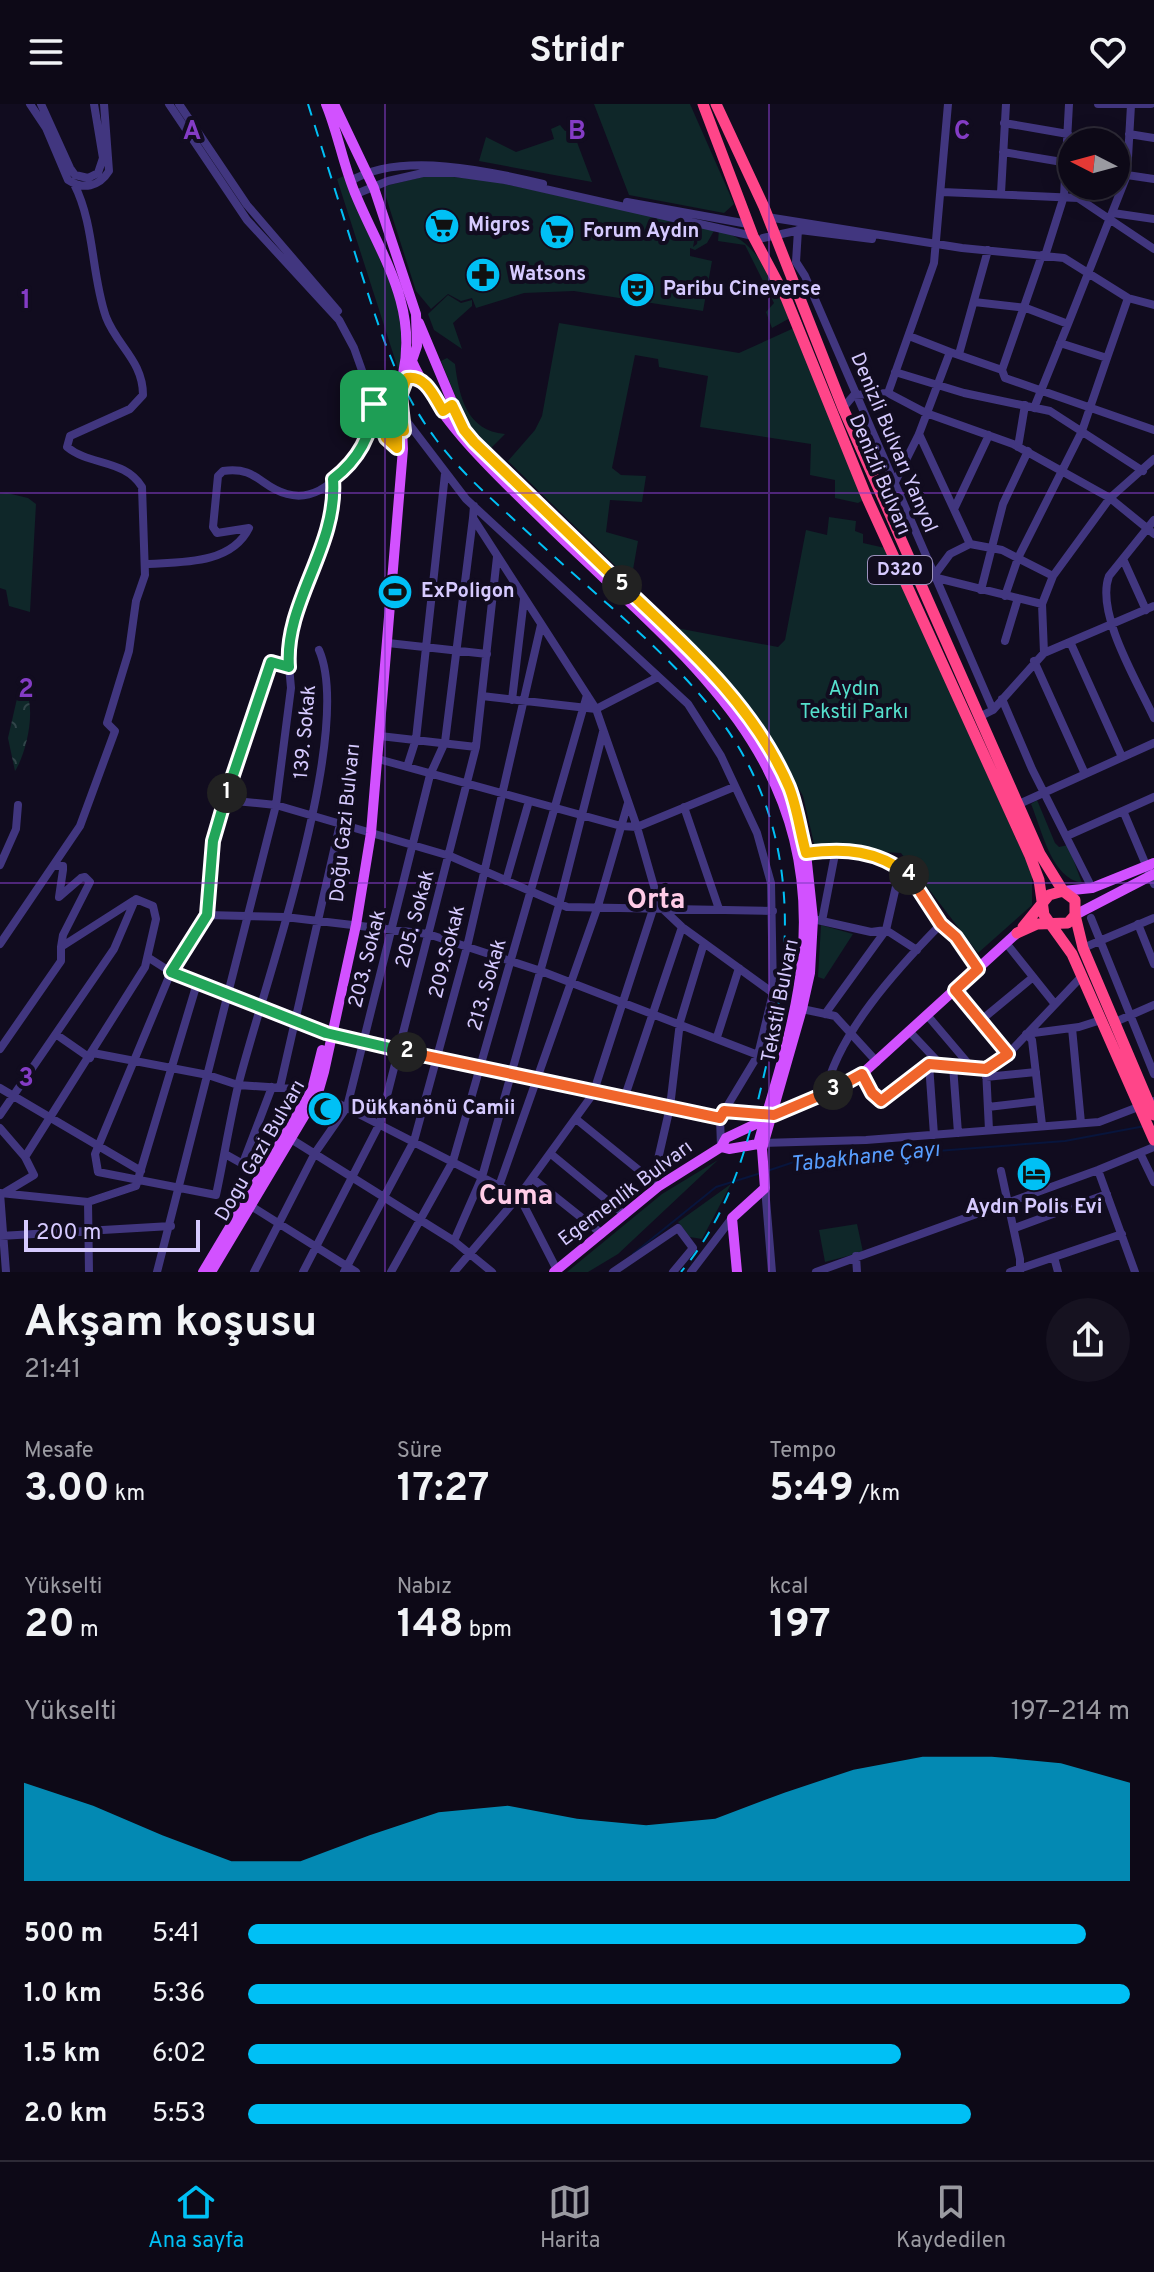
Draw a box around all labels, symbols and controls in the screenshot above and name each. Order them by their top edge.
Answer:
text: Stridr [529,29,625,75]
icon: menu [24,30,68,74]
icon: heart [1086,30,1130,74]
text: A [183,116,201,149]
text: B [568,116,586,149]
text: C [954,116,970,149]
north arrow [1058,128,1130,200]
map controls [1058,128,1130,200]
supermarket icon: Migros [423,207,461,245]
place label: Migros [468,213,530,239]
supermarket icon: Forum Aydın [538,213,576,251]
place label: Forum Aydın [583,219,699,245]
pharmacy icon: Watsons [464,256,502,294]
place label: Watsons [509,262,586,288]
theatre icon: Paribu Cineverse [618,271,656,309]
place label: Paribu Cineverse [663,277,821,303]
text: 1 [21,285,31,318]
street label: Denizli Bulvarı Yanyol [844,349,942,537]
pin [340,370,408,438]
icon: arrive [352,382,396,426]
street label: Denizli Bulvarı [843,411,915,539]
road number: D320 [868,556,932,584]
pin: 5 [602,565,642,605]
text: 5 [615,571,629,598]
sports icon: ExPoligon [376,573,414,611]
place label: ExPoligon [421,579,515,605]
text: 2 [18,674,34,707]
park label: Aydın Tekstil Parkı [800,677,908,726]
street label: 139. Sokak [289,684,323,780]
street label: Doğu Gazi Bulvarı [325,742,367,904]
pin: 1 [207,773,247,813]
text: 1 [223,779,231,806]
pin: 4 [889,855,929,895]
text: 4 [902,861,916,888]
street label: 205. Sokak [390,867,442,971]
district label: Orta [627,883,685,919]
street label: 209.Sokak [424,903,472,1001]
street label: 203. Sokak [343,907,393,1011]
street label: 213. Sokak [462,936,514,1034]
street label: Tekstil Bulvarı [756,937,806,1065]
pin: 2 [387,1032,427,1072]
text: 2 [400,1038,414,1065]
text: 3 [18,1063,34,1096]
pin: 3 [813,1070,853,1110]
street label: Dogu Gazi Bulvarı [210,1076,312,1226]
text: 3 [826,1076,840,1103]
mosque icon: Dükkanönü Camii [306,1090,344,1128]
place label: Dükkanönü Camii [351,1096,515,1122]
street label: Egemenlik Bulvarı [554,1135,698,1253]
water label: Tabakhane Çayı [789,1137,941,1179]
hotel icon: Aydın Polis Evi [1015,1155,1053,1193]
district label: Cuma [479,1179,553,1215]
place label: Aydın Polis Evi [966,1195,1102,1221]
scale bar [24,1216,200,1252]
text: 200 m [36,1220,101,1247]
text: Akşam koşusu [24,1296,317,1352]
button: share [1046,1298,1130,1382]
text: 21:41 [24,1354,81,1387]
text: Mesafe [24,1438,94,1465]
text: Süre [397,1438,442,1465]
text: Tempo [769,1438,836,1465]
text: 3.00 [24,1465,110,1515]
text: 17:27 [397,1465,489,1515]
text: 5:49 [769,1465,854,1515]
text: km [110,1481,145,1508]
text: /km [854,1481,900,1508]
text: Yükselti [24,1574,102,1601]
text: Nabız [397,1574,452,1601]
text: kcal [769,1574,808,1601]
text: 20 [24,1601,75,1651]
text: 148 [397,1601,464,1651]
text: 197 [769,1601,831,1651]
text: m [75,1617,99,1644]
text: bpm [464,1617,512,1644]
text: Yükselti [24,1696,117,1729]
text: 197–214 m [1011,1696,1130,1729]
text: 500 m [24,1918,103,1951]
text: 5:41 [152,1918,200,1951]
text: 1.0 km [24,1978,102,2011]
text: 5:36 [152,1978,205,2011]
text: 1.5 km [24,2038,101,2071]
text: 6:02 [152,2038,206,2071]
text: 2.0 km [24,2098,107,2131]
text: 5:53 [152,2098,206,2131]
tab: Ana sayfa [148,2180,244,2255]
tab: Harita [540,2180,600,2255]
tab: Kaydedilen [896,2180,1006,2255]

